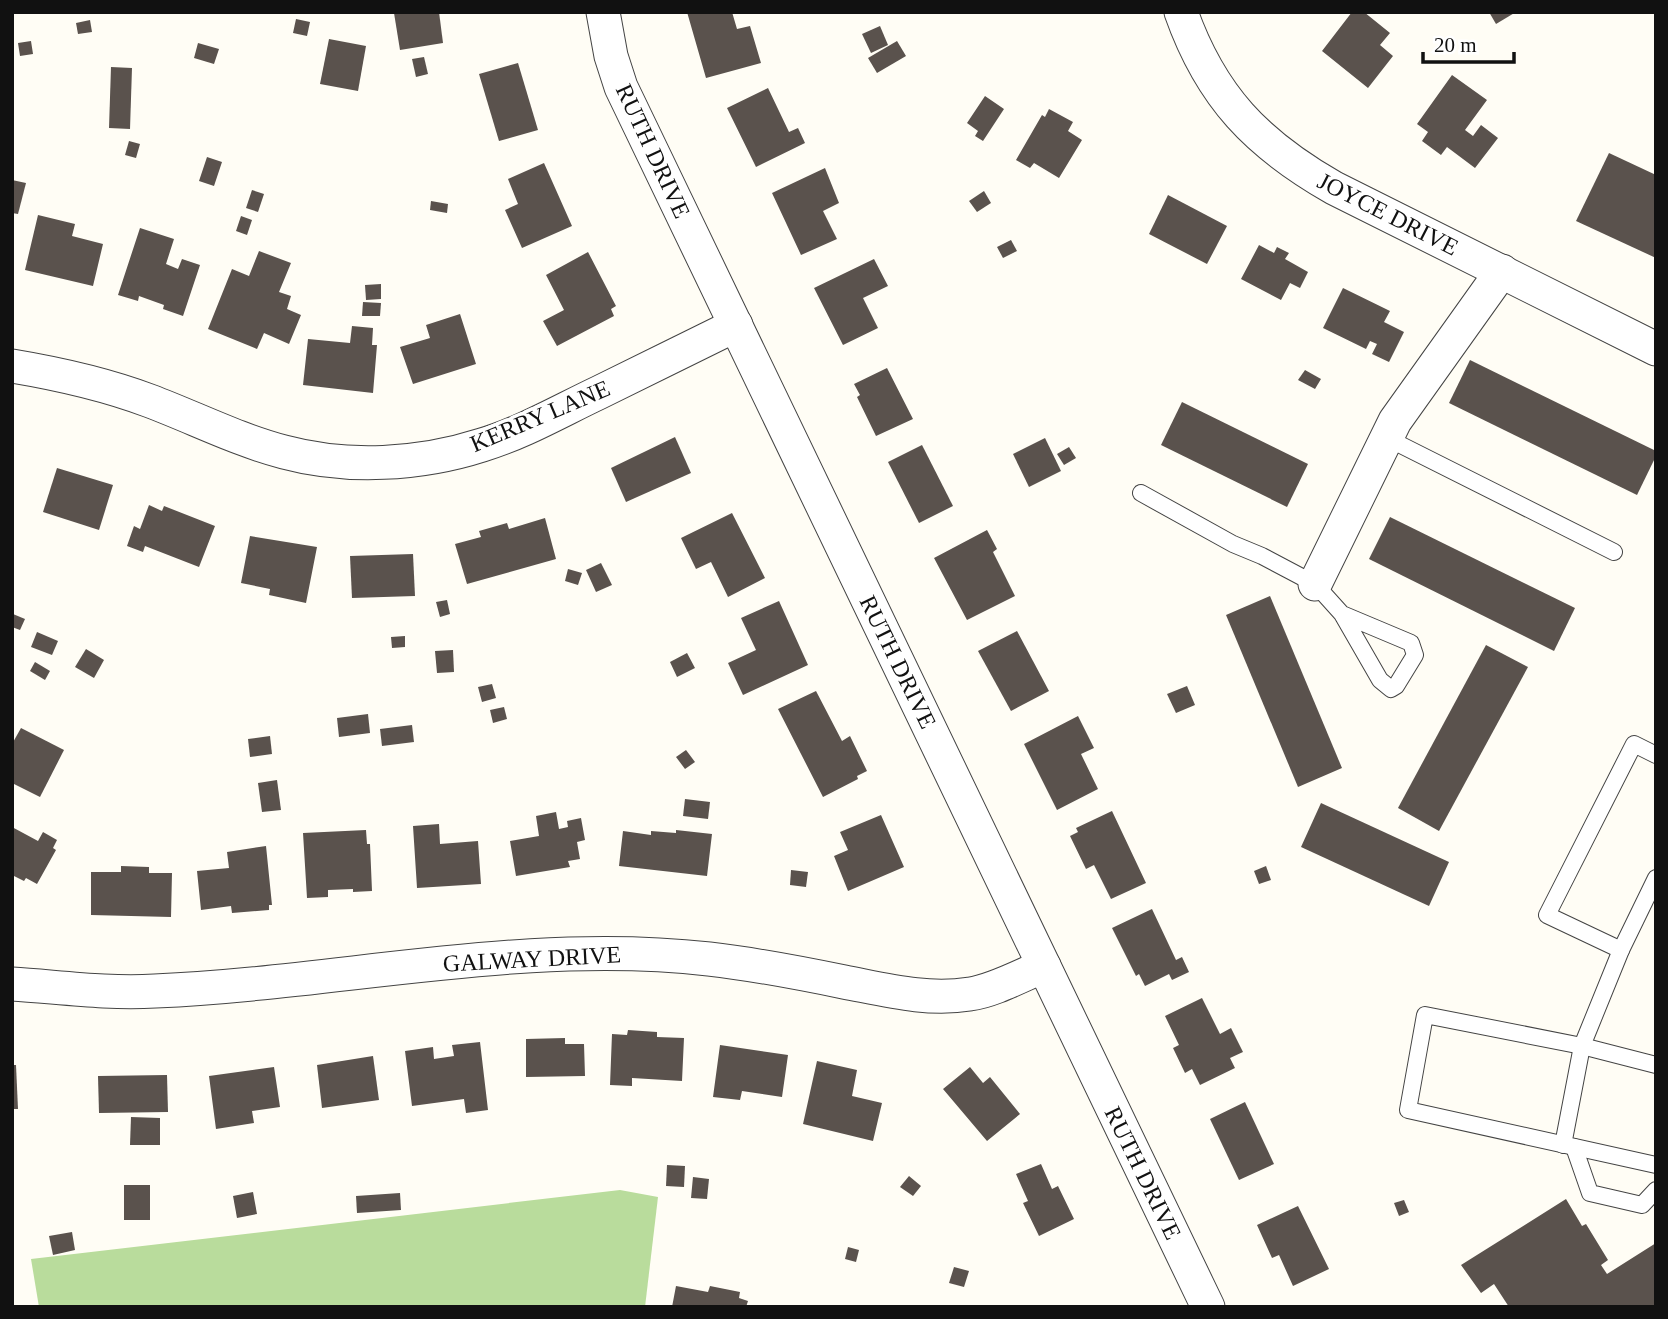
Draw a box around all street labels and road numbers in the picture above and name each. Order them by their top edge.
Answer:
street label: RUTH DRIVE [611,80,695,222]
street label: JOYCE DRIVE [1313,167,1463,261]
street label: KERRY LANE [466,375,614,457]
street label: RUTH DRIVE [855,591,941,733]
street label: GALWAY DRIVE [442,941,622,977]
street label: RUTH DRIVE [1100,1102,1186,1244]

